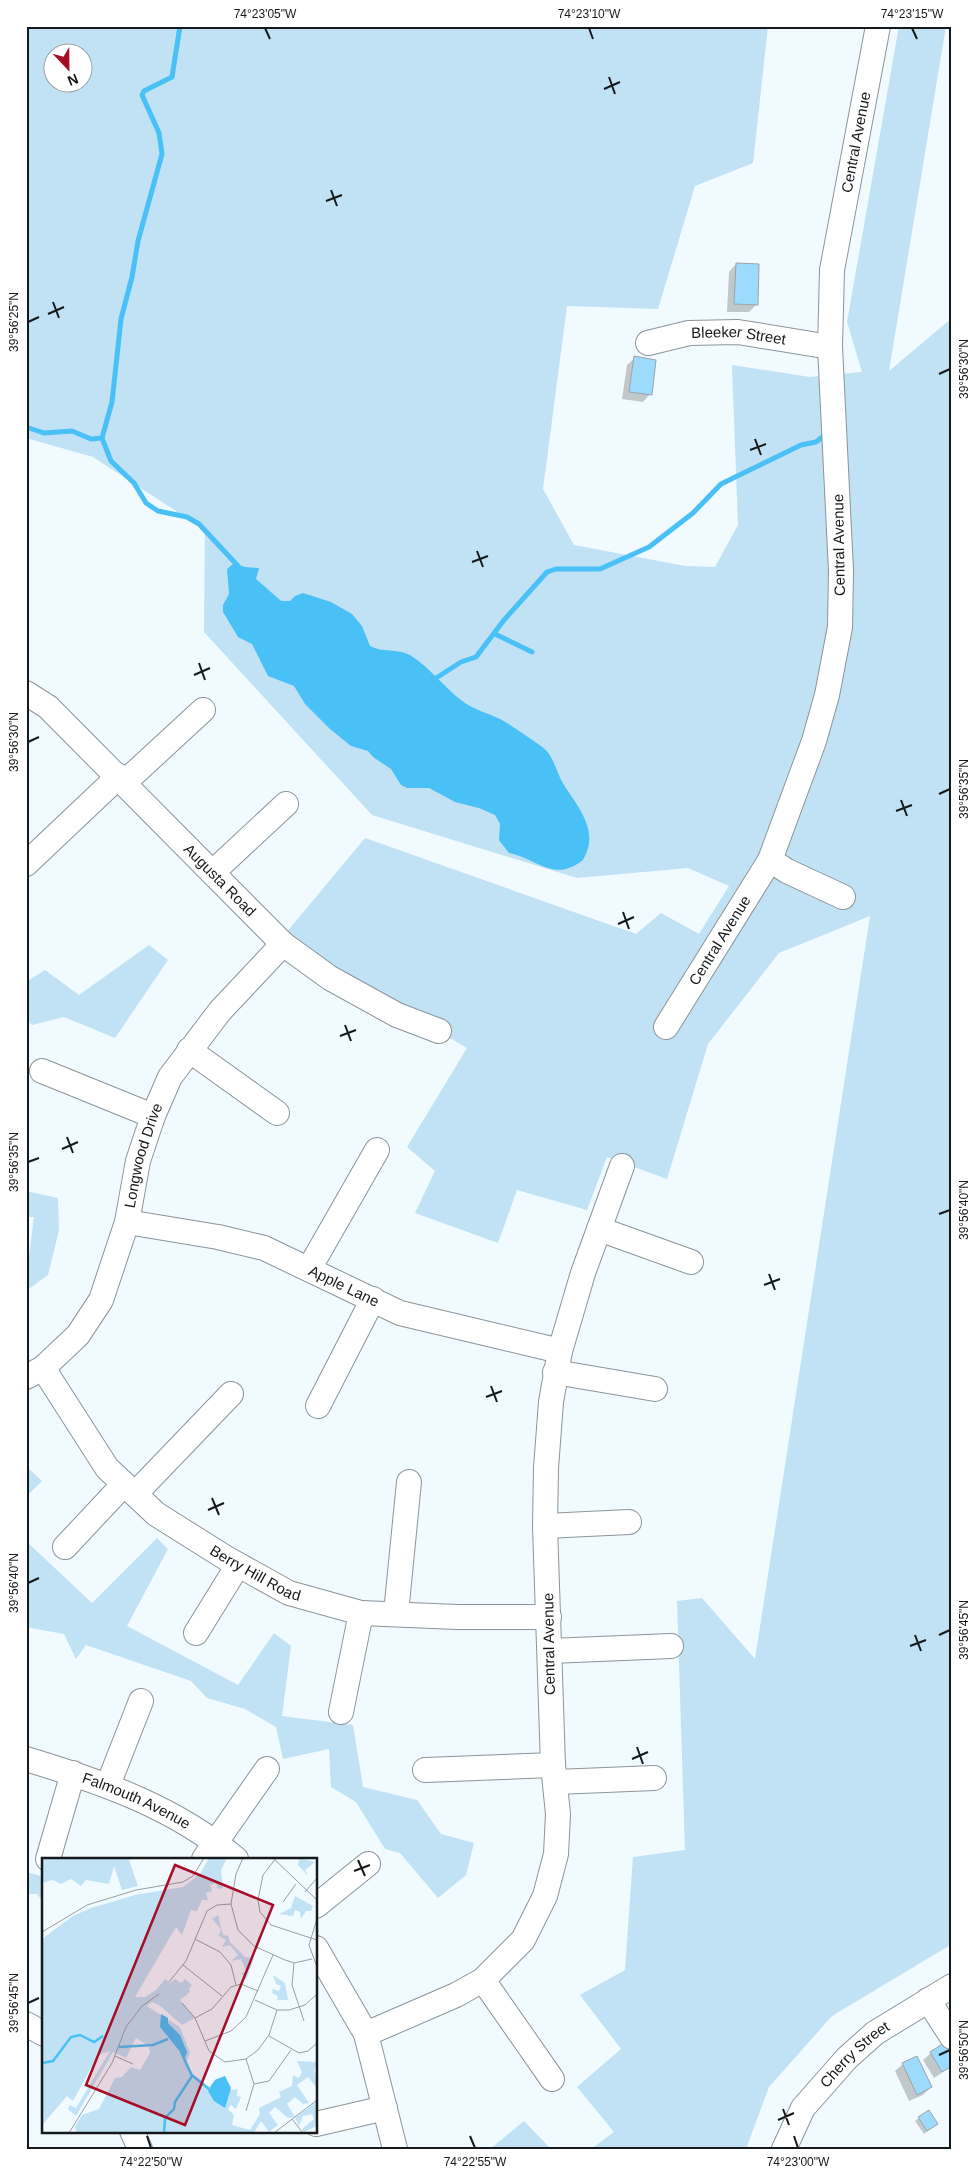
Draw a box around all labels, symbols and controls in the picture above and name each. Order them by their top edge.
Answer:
text: 74°23'05"W [234,7,297,21]
text: 74°23'10"W [558,7,621,21]
text: 74°23'15"W [881,7,944,21]
north arrow [42,42,92,92]
text: N [65,71,81,89]
street label: Central Avenue [838,90,873,194]
text: 39°56'25"N [7,292,21,352]
street label: Bleeker Street [691,323,788,348]
text: 39°56'30"N [957,339,971,399]
street label: Central Avenue [829,494,848,596]
text: 39°56'30"N [7,712,21,772]
text: 39°56'35"N [957,759,971,819]
street label: Augusta Road [181,840,260,920]
street label: Central Avenue [685,892,754,988]
street label: Longwood Drive [121,1100,166,1209]
text: 39°56'35"N [7,1132,21,1192]
text: 39°56'40"N [957,1180,971,1240]
street label: Apple Lane [306,1262,382,1310]
street label: Berry Hill Road [207,1541,303,1604]
text: 39°56'40"N [7,1553,21,1613]
street label: Central Avenue [539,1593,558,1695]
text: 39°56'45"N [957,1600,971,1660]
street label: Falmouth Avenue [80,1769,193,1832]
inset map [42,1858,318,2132]
text: 39°56'45"N [7,1973,21,2033]
street label: Cherry Street [816,2017,893,2091]
text: 39°56'50"N [957,2020,971,2080]
text: 74°22'50"W [120,2155,183,2169]
text: 74°22'55"W [444,2155,507,2169]
text: 74°23'00"W [767,2155,830,2169]

